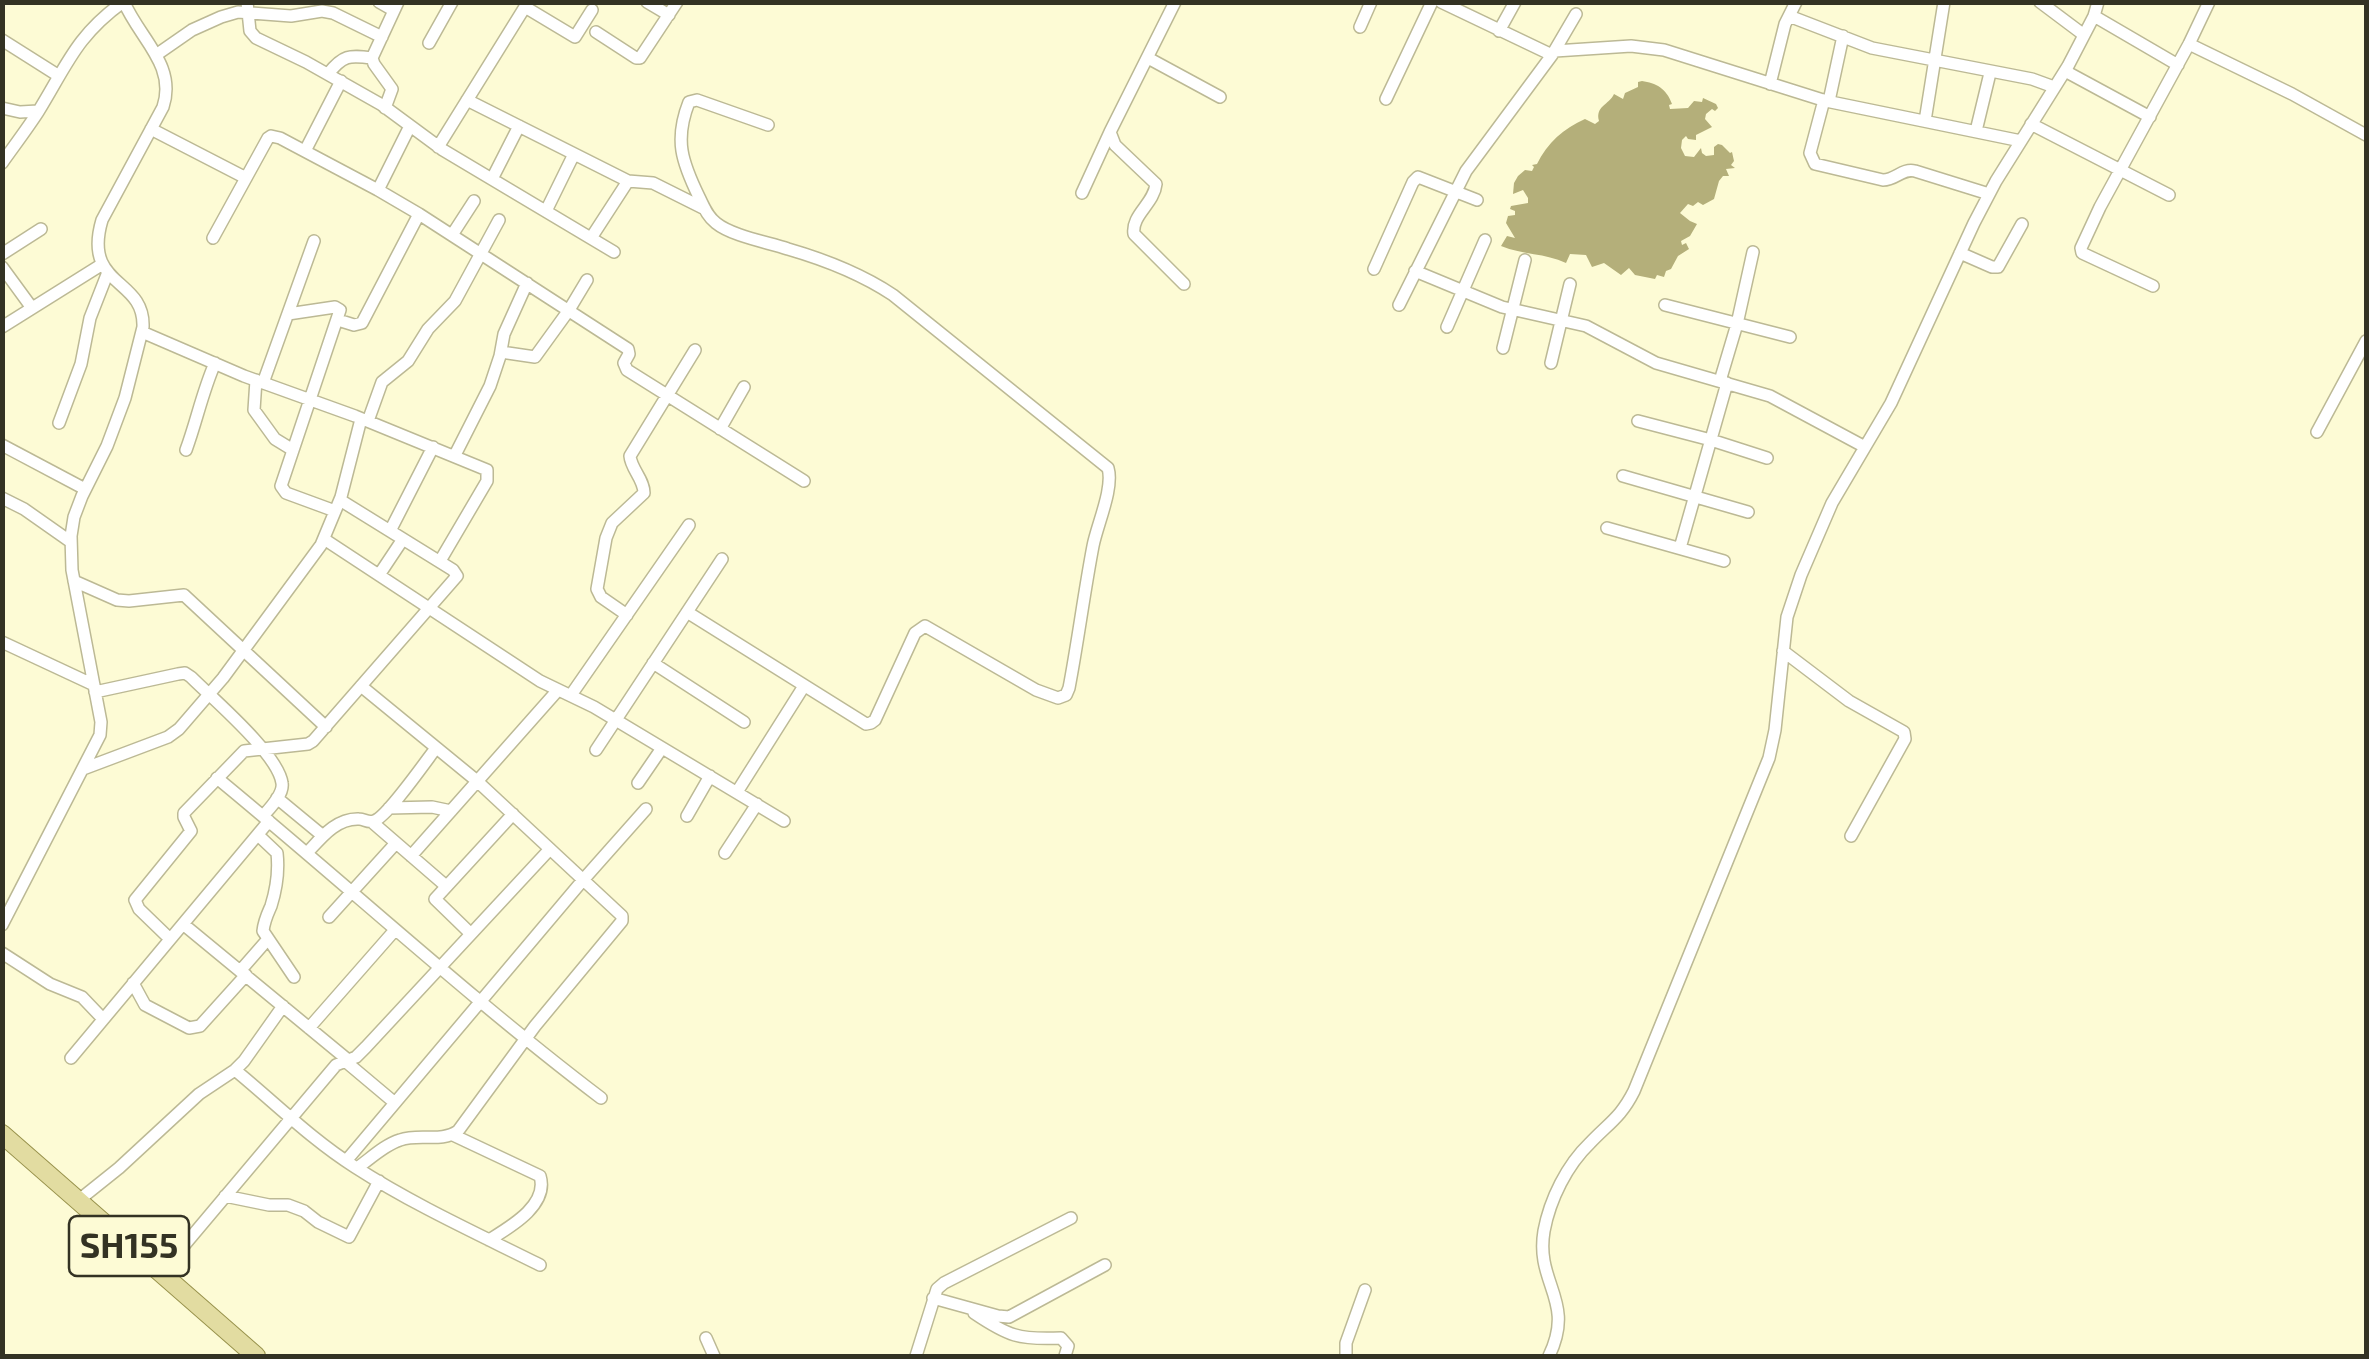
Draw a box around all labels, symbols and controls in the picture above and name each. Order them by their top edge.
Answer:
road number: SH155 [69,1216,189,1276]

